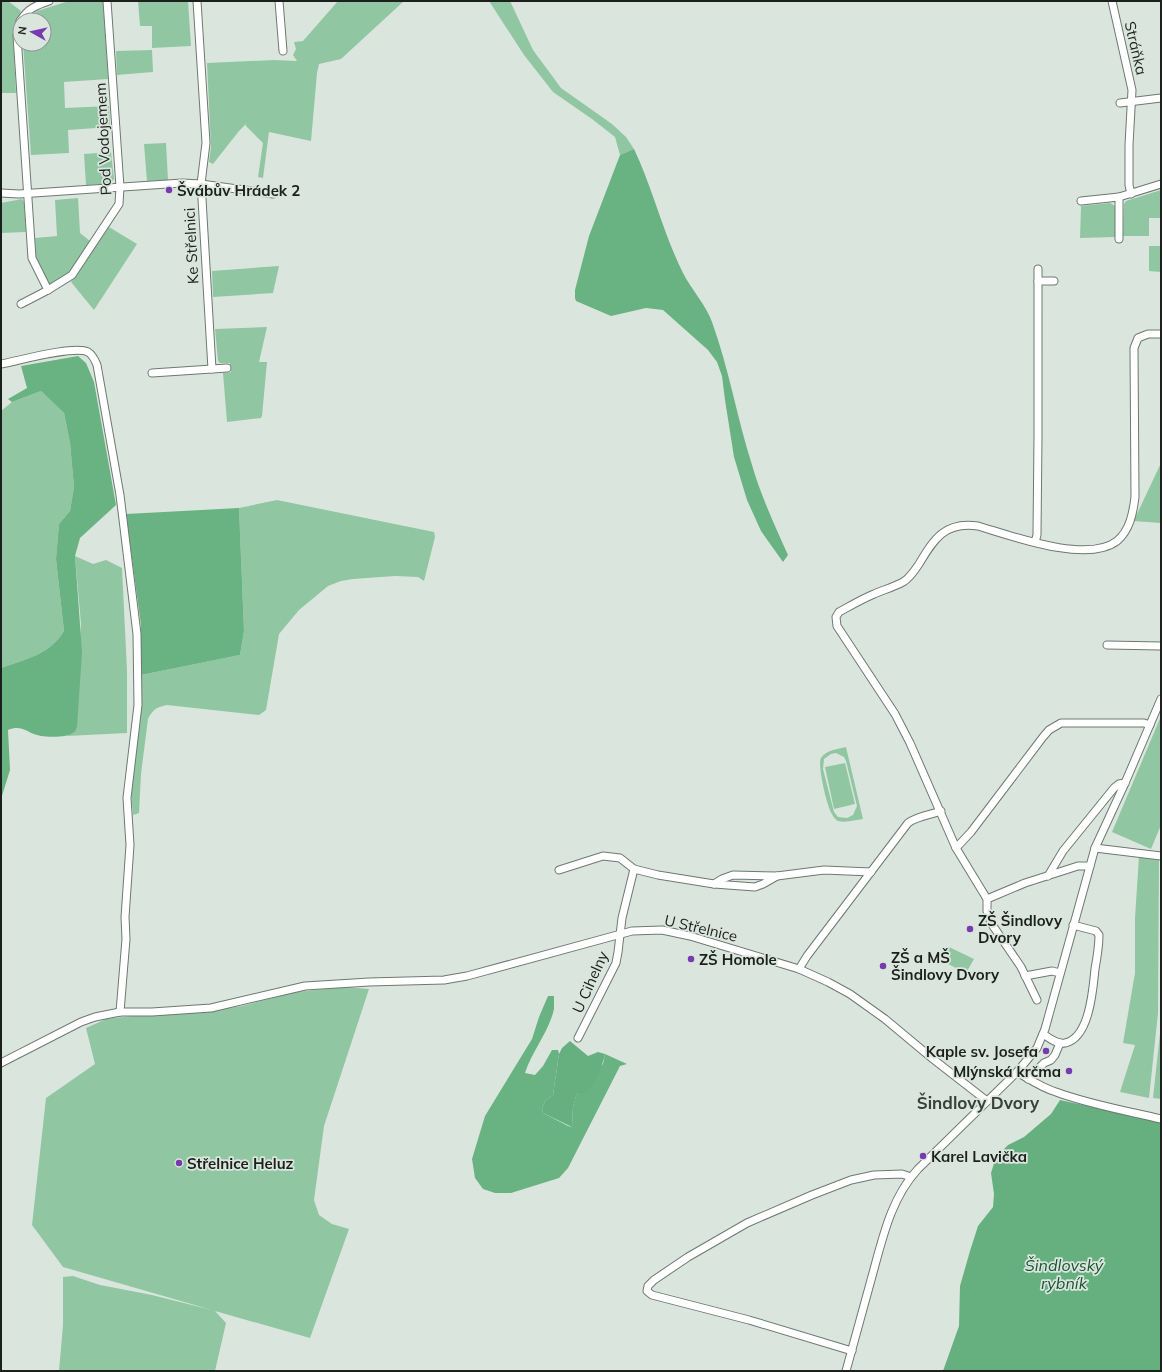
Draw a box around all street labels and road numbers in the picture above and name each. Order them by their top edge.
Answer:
street label: Stráňka [1121,19,1151,77]
street label: Pod Vodojemem [91,82,115,196]
street label: Ke Střelnici [180,207,202,285]
street label: U Střelnice [663,910,739,946]
street label: U Cihelny [568,948,612,1016]

